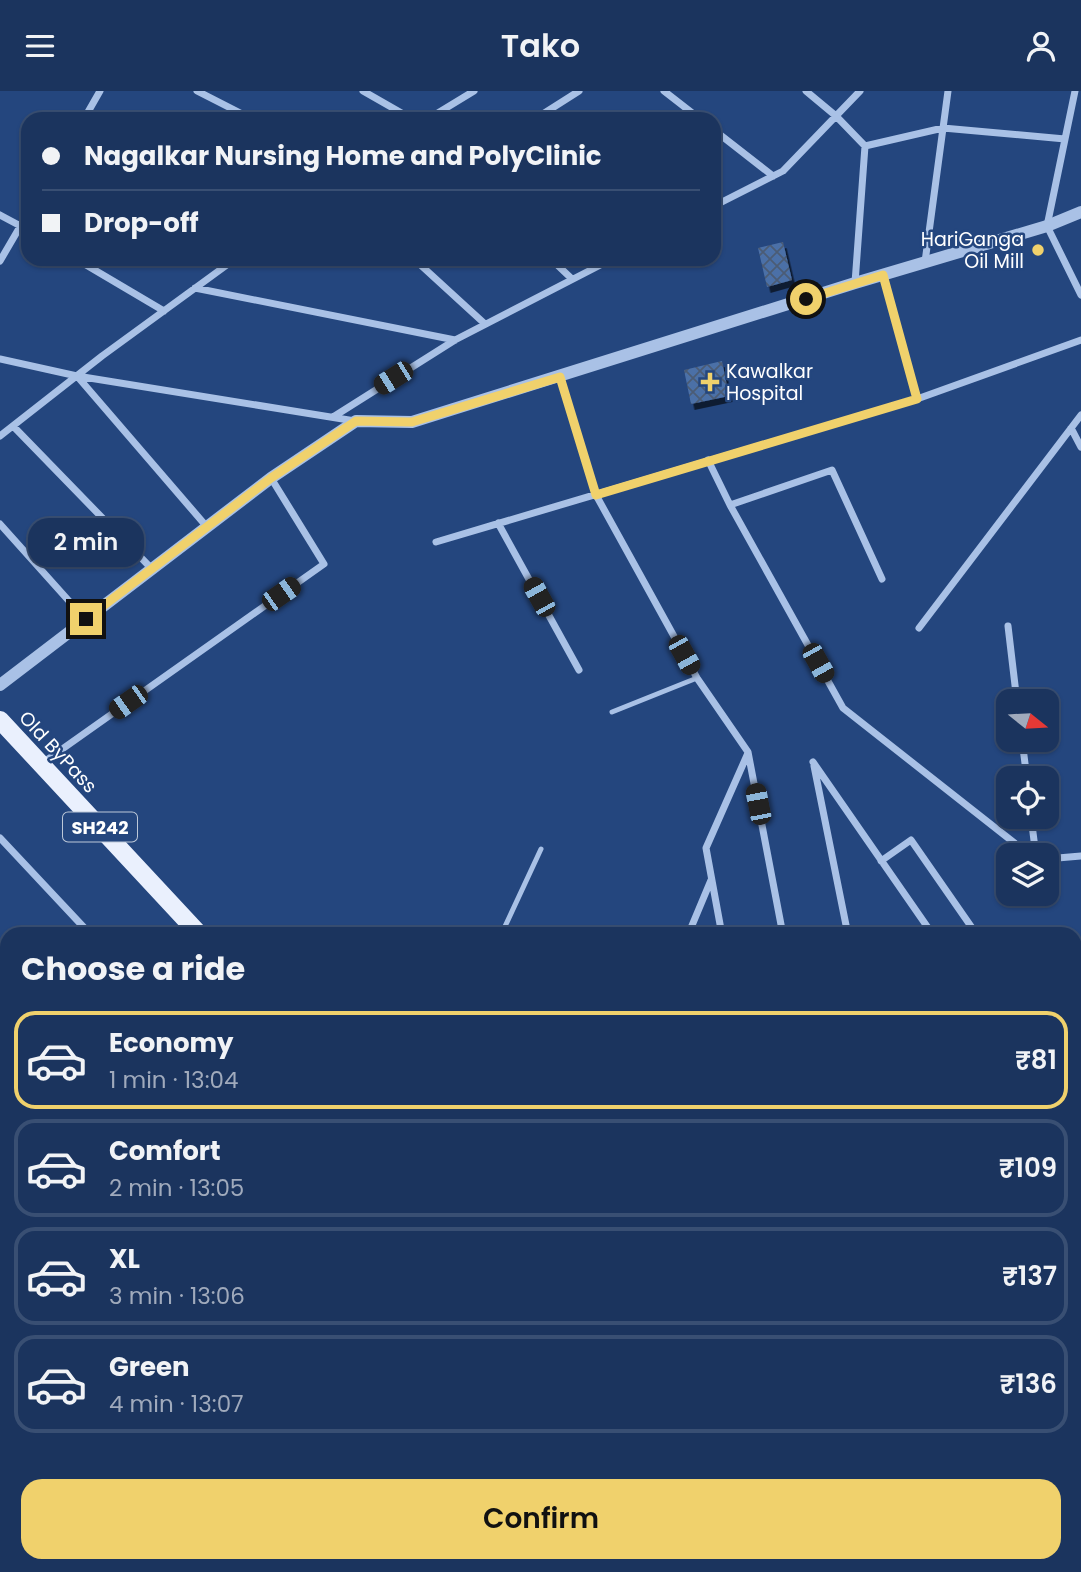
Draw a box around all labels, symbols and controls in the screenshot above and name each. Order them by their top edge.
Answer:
text: Tako [501,23,580,68]
icon: menu [21,27,59,65]
icon: person [1022,27,1060,65]
text: Nagalkar Nursing Home and PolyClinic [84,138,602,174]
text: Drop-off [84,205,199,241]
place label: HariGanga Oil Mill [921,226,1024,275]
marker: HariGanga Oil Mill [1030,242,1046,258]
route start [790,283,822,315]
car [370,358,417,398]
place label: Kawalkar Hospital [726,358,813,407]
marker: Kawalkar Hospital [700,372,720,392]
callout: 2 min [28,517,144,567]
text: 2 min [54,526,118,558]
car [258,573,305,615]
car [520,574,559,620]
route end [70,603,102,635]
car [665,632,704,678]
car [799,640,838,686]
car [105,681,152,723]
north arrow [996,689,1059,753]
map controls [996,689,1059,906]
street label: Old ByPass [13,705,103,799]
button: locate [996,766,1059,829]
car [744,781,773,827]
road number: SH242 [63,813,137,841]
button: layers [996,843,1059,906]
text: Choose a ride [21,946,245,991]
text: Economy [109,1025,233,1061]
icon: car [25,1029,88,1092]
text: ₹81 [1015,1042,1057,1078]
text: 1 min · 13:04 [109,1064,238,1096]
text: Comfort [109,1133,221,1169]
icon: car [25,1137,88,1200]
text: ₹109 [999,1150,1057,1186]
text: 2 min · 13:05 [109,1172,244,1204]
text: XL [109,1241,140,1277]
icon: car [25,1245,88,1308]
text: ₹137 [1002,1258,1057,1294]
text: 3 min · 13:06 [109,1280,245,1312]
text: Green [109,1349,190,1385]
icon: car [25,1353,88,1416]
text: ₹136 [999,1366,1057,1402]
text: 4 min · 13:07 [109,1388,244,1420]
button: Confirm [21,1479,1061,1559]

